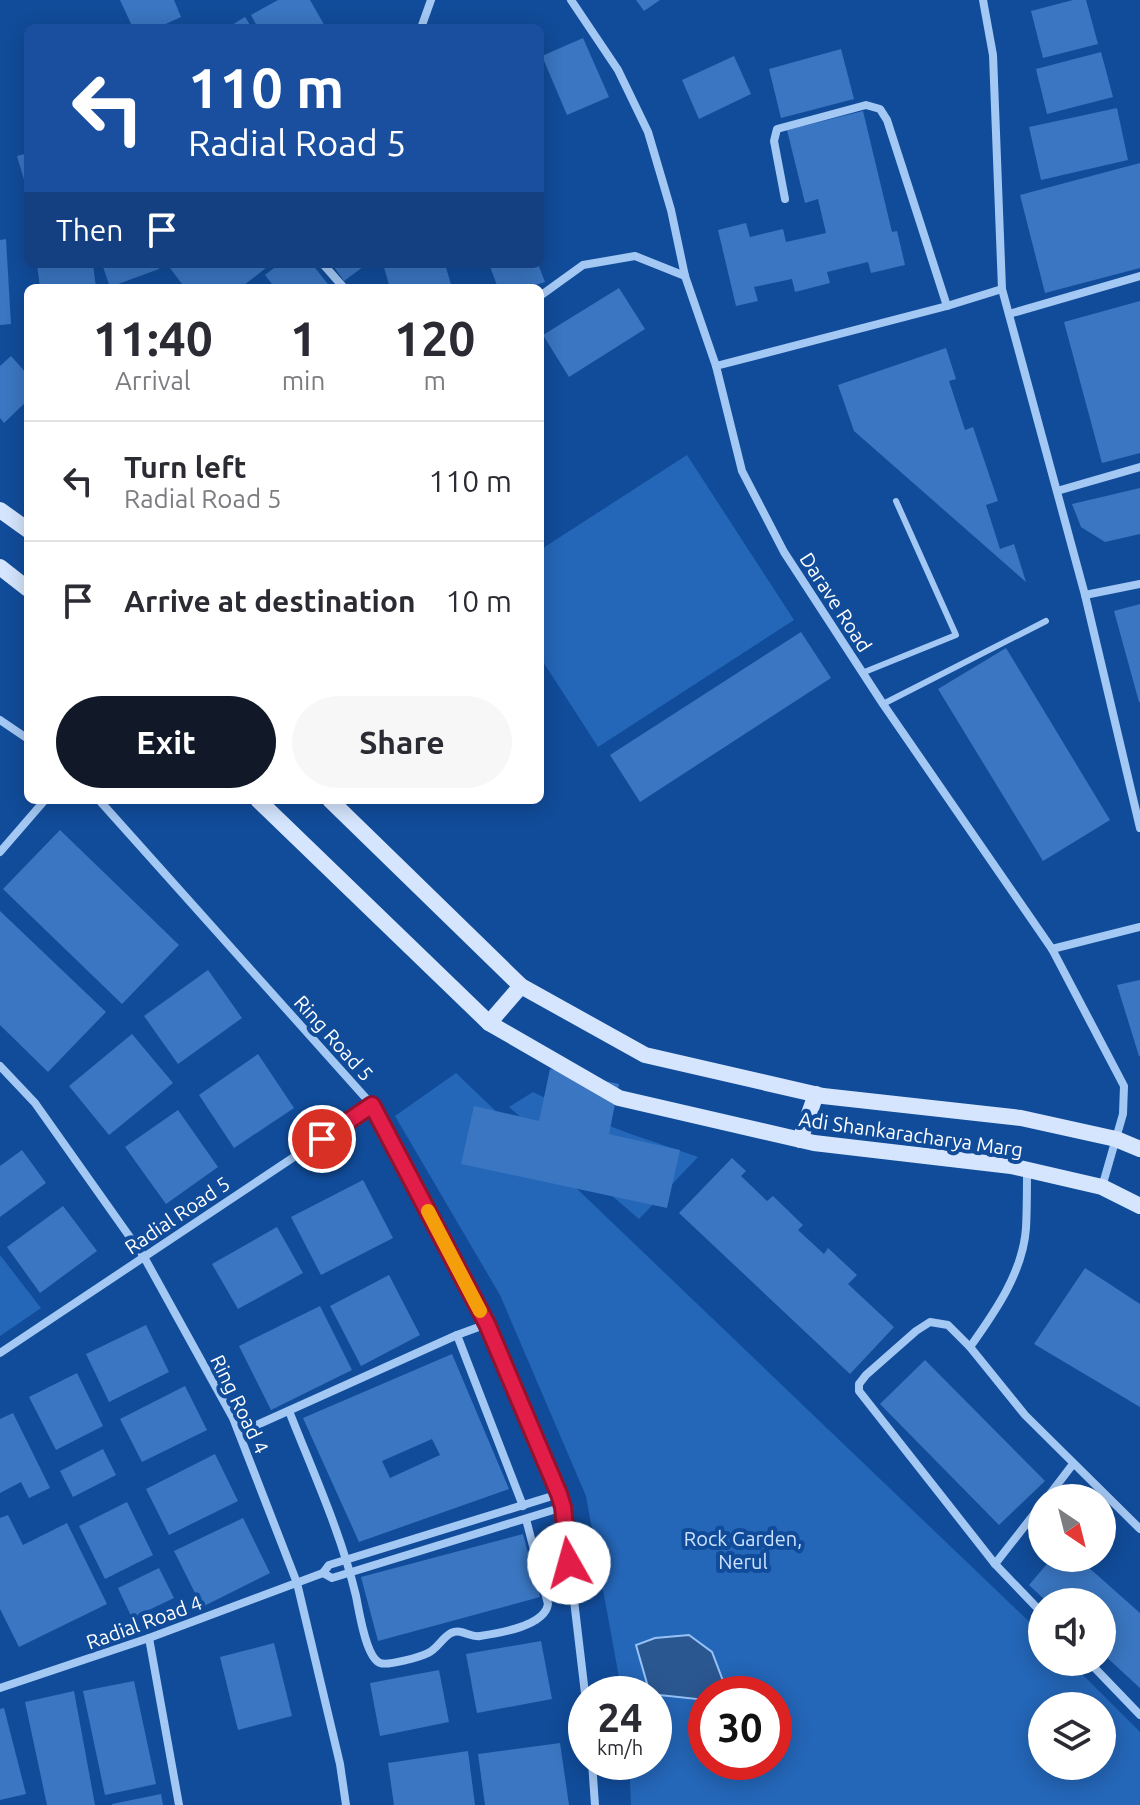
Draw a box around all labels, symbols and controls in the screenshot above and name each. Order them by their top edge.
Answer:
icon: left [56,56,160,160]
text: 110 m [188,56,344,119]
text: Radial Road 5 [188,122,406,163]
icon: arrive [140,208,184,252]
text: Then [56,213,124,247]
text: 11:40 [93,311,213,365]
text: 1 [290,311,317,365]
text: 120 [394,311,475,365]
text: Arrival [115,366,191,395]
text: min [282,366,325,395]
text: m [423,366,446,395]
text: Turn left [124,450,246,484]
icon: left [56,459,100,503]
text: 110 m [428,464,512,498]
text: Radial Road 5 [124,484,282,513]
street label: Darave Road [795,548,877,656]
icon: arrive [56,579,100,623]
text: Arrive at destination [124,584,416,618]
text: 10 m [445,584,512,618]
button: Exit [56,696,276,788]
button: Share [292,696,512,788]
street label: Ring Road 5 [290,991,378,1085]
pin [288,1105,356,1173]
street label: Adi Shankaracharya Marg [797,1107,1025,1161]
icon: arrive [300,1117,344,1161]
street label: Radial Road 5 [120,1172,234,1258]
street label: Ring Road 4 [206,1351,274,1457]
north arrow [1028,1484,1116,1572]
map controls [1028,1484,1116,1780]
position arrow [527,1521,611,1605]
park label: Rock Garden, Nerul [684,1527,802,1573]
button: sound [1028,1588,1116,1676]
street label: Radial Road 4 [83,1590,205,1654]
speed limit sign: 30 [688,1676,792,1780]
button: layers [1028,1692,1116,1780]
text: 24 [597,1695,643,1740]
text: km/h [597,1736,643,1759]

